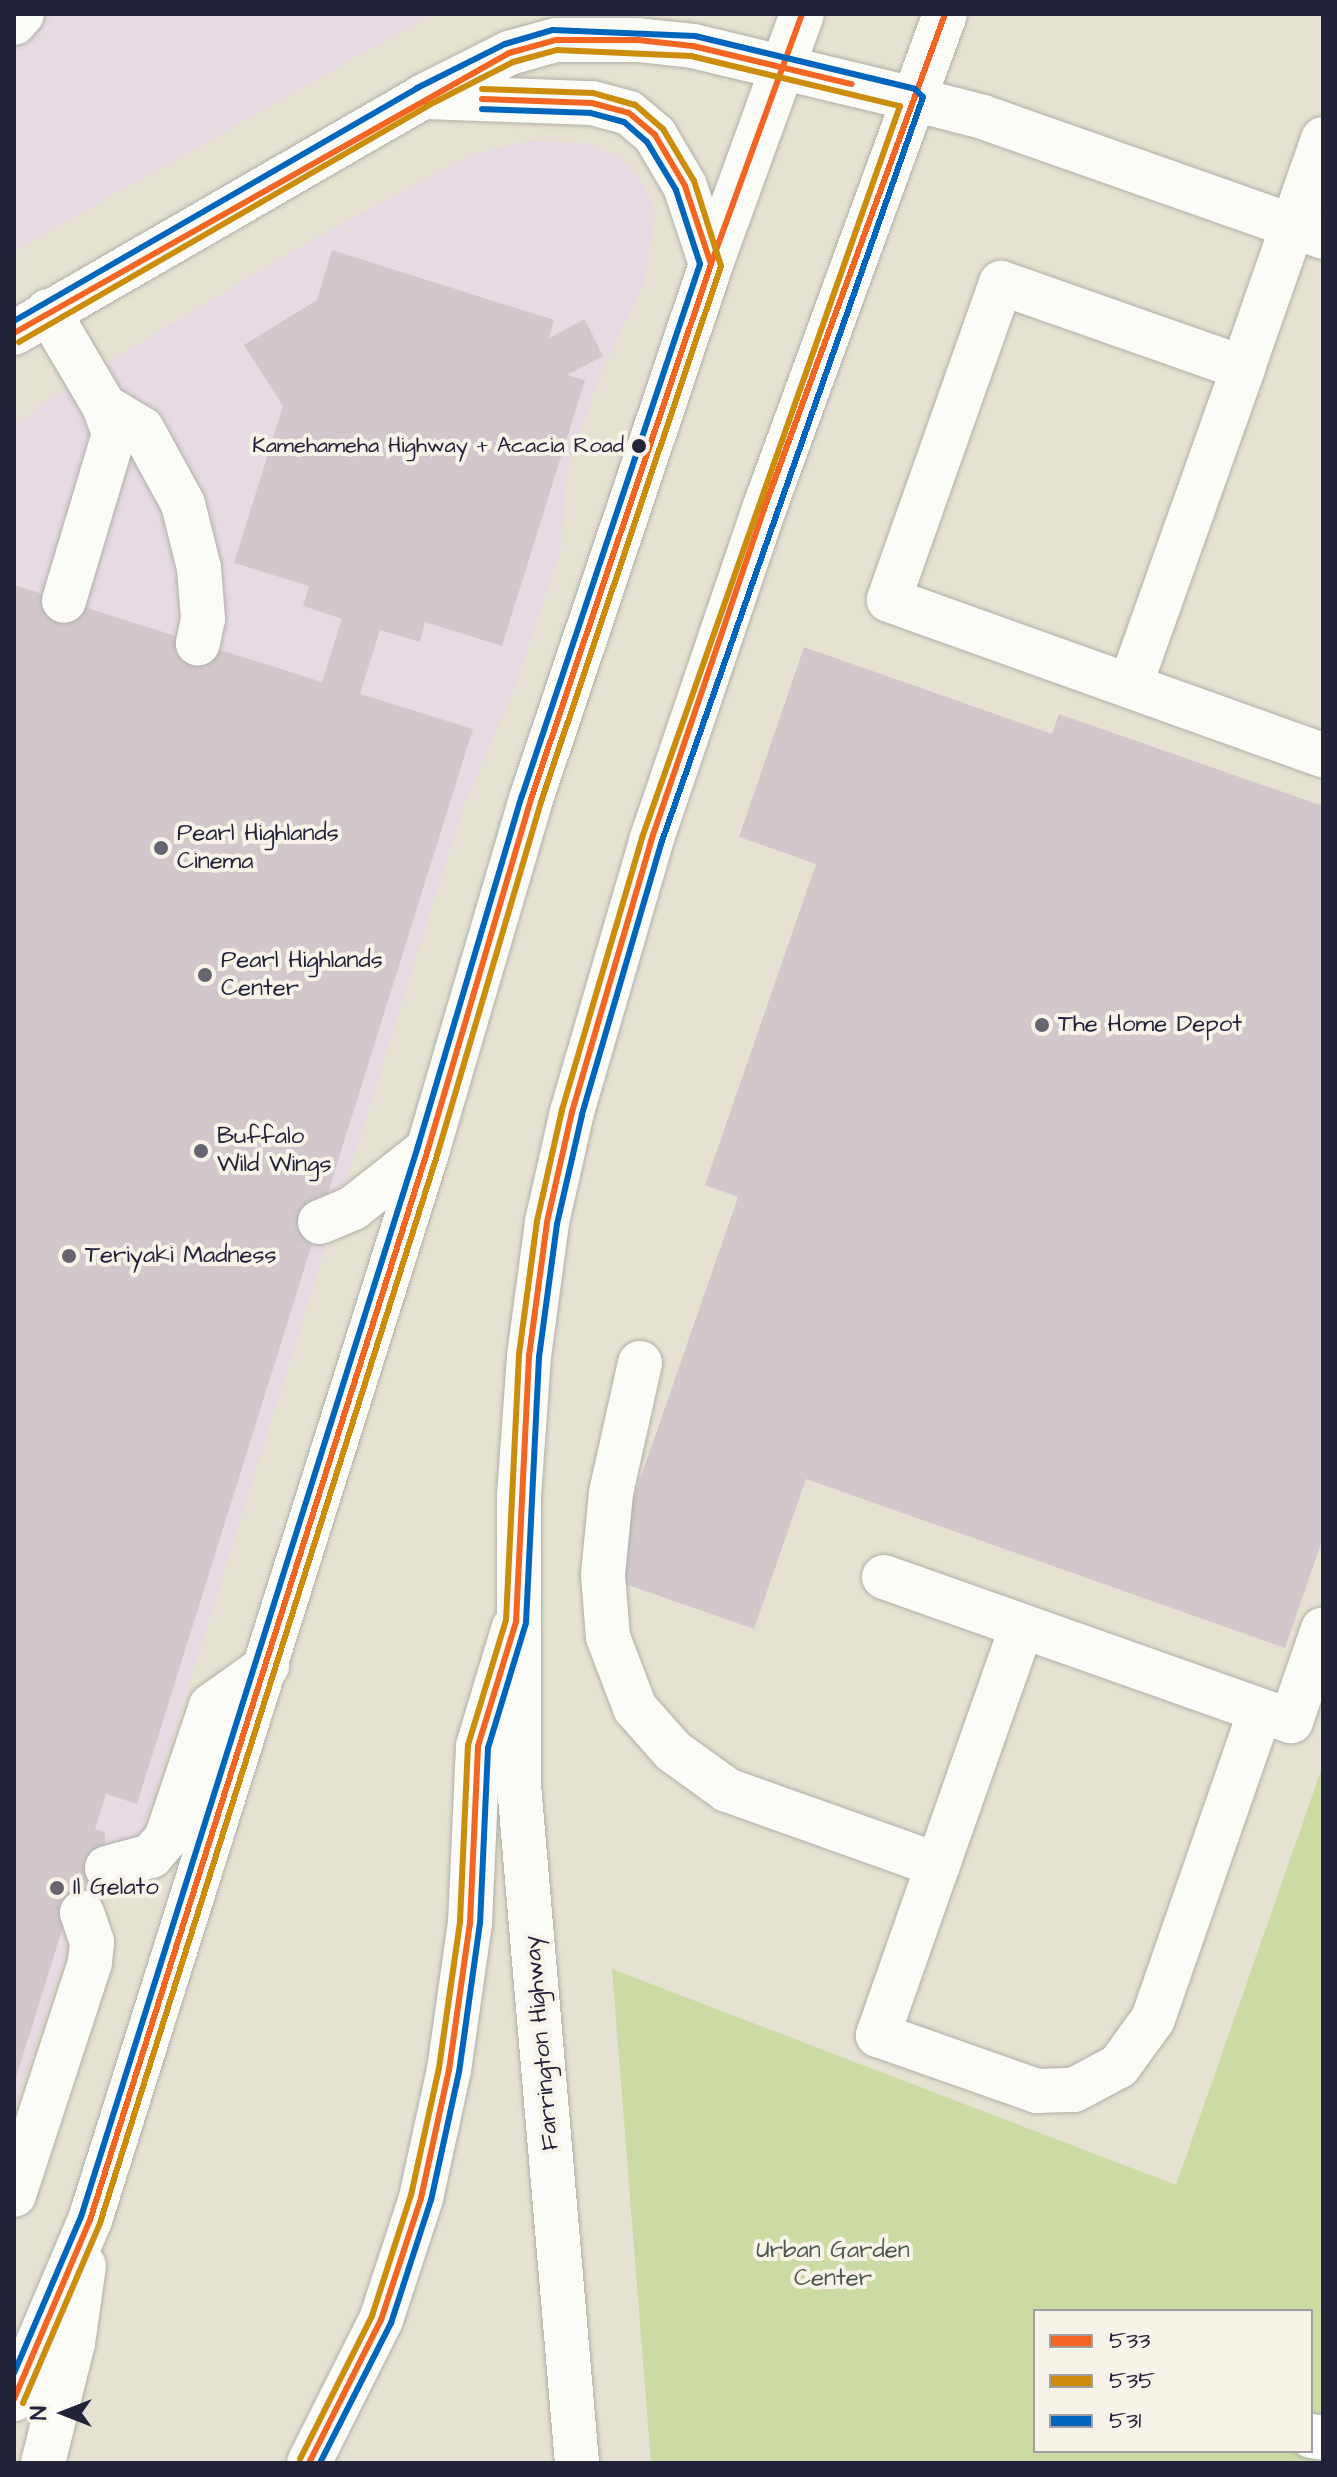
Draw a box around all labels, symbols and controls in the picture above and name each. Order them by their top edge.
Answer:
place label: Kamehameha Highway + Acacia Road [252,433,624,459]
marker: Kamehameha Highway + Acacia Road [631,438,647,454]
place label: Pearl Highlands Cinema [177,820,339,876]
marker: Pearl Highlands Cinema [152,839,170,857]
place label: Pearl Highlands Center [221,947,383,1003]
marker: Pearl Highlands Center [196,966,214,984]
place label: The Home Depot [1058,1011,1242,1039]
marker: The Home Depot [1033,1016,1051,1034]
place label: Buffalo Wild Wings [217,1123,332,1179]
marker: Buffalo Wild Wings [192,1142,210,1160]
place label: Teriyaki Madness [85,1242,277,1270]
marker: Teriyaki Madness [60,1247,78,1265]
place label: Il Gelato [73,1874,159,1902]
marker: Il Gelato [48,1879,66,1897]
street label: Farrington Highway [518,1934,566,2152]
park label: Urban Garden Center [756,2237,910,2293]
legend [1033,2309,1313,2453]
text: 533 [1109,2324,1150,2358]
text: 535 [1109,2364,1155,2398]
north arrow [24,2373,104,2453]
text: 531 [1109,2404,1141,2438]
text: N [24,2406,55,2420]

